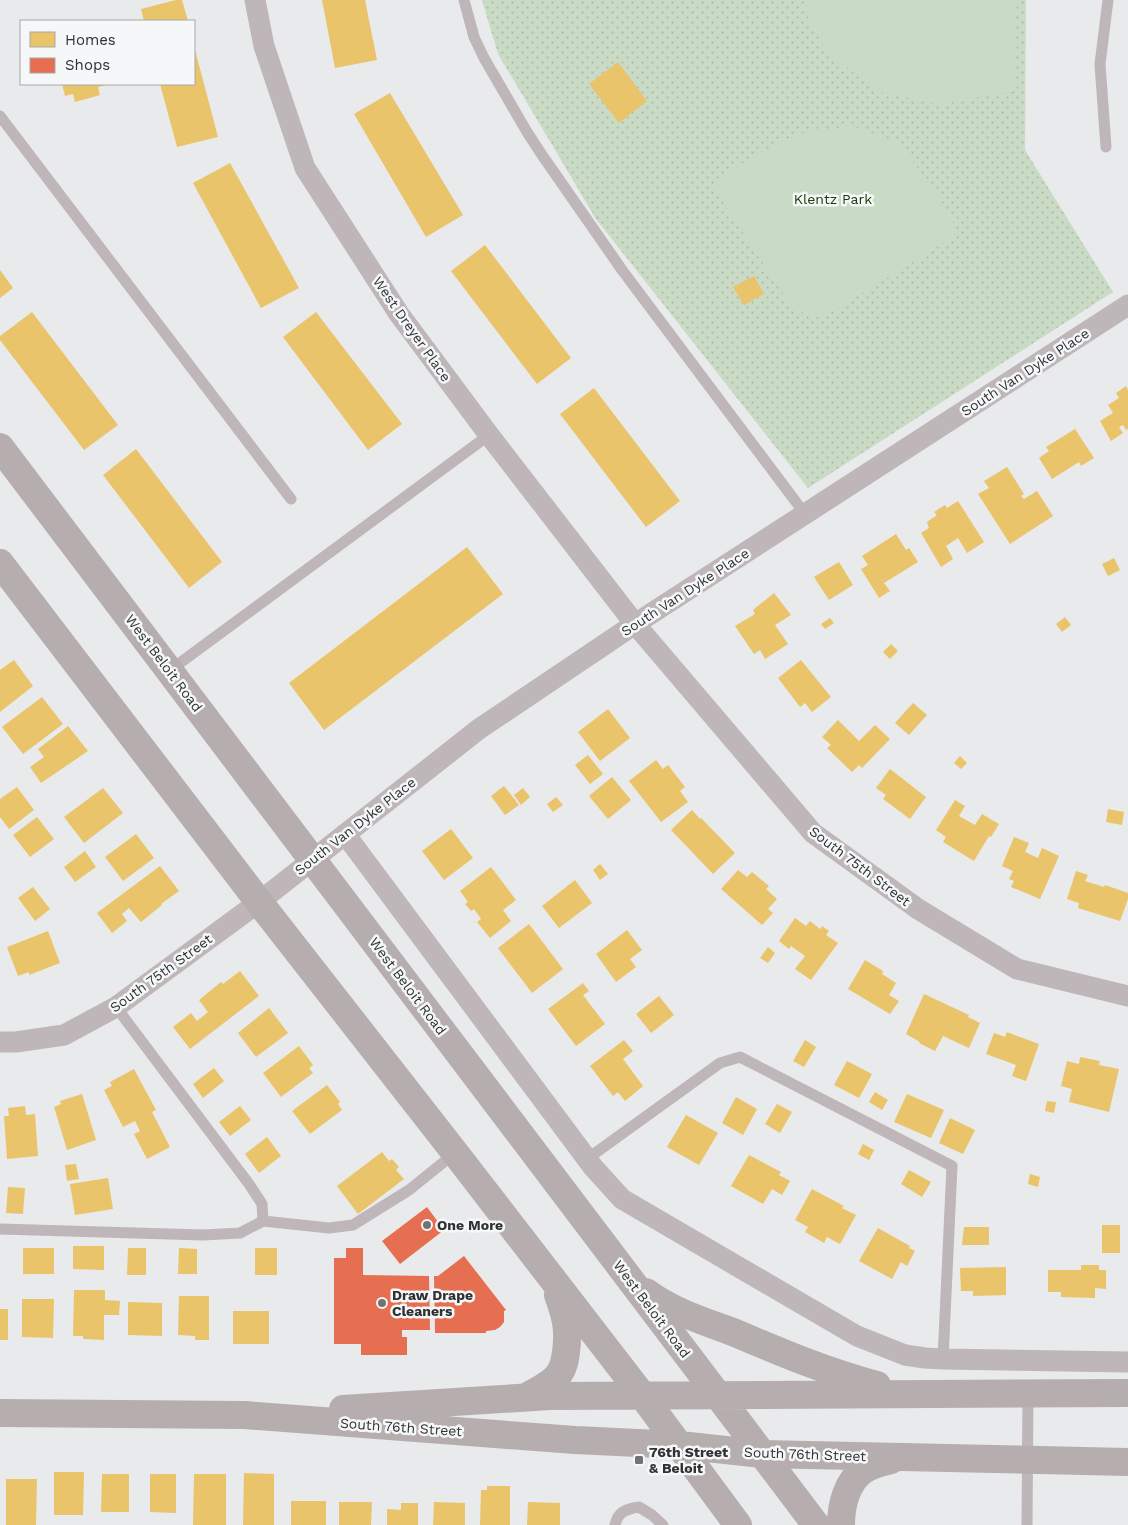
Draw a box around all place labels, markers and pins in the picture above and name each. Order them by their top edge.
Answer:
place label: One More [437,1217,503,1233]
marker: One More [421,1219,433,1231]
place label: Draw Drape Cleaners [392,1287,473,1319]
marker: Draw Drape Cleaners [376,1297,388,1309]
place label: 76th Street & Beloit [649,1444,728,1476]
marker: 76th Street & Beloit [633,1454,645,1466]

